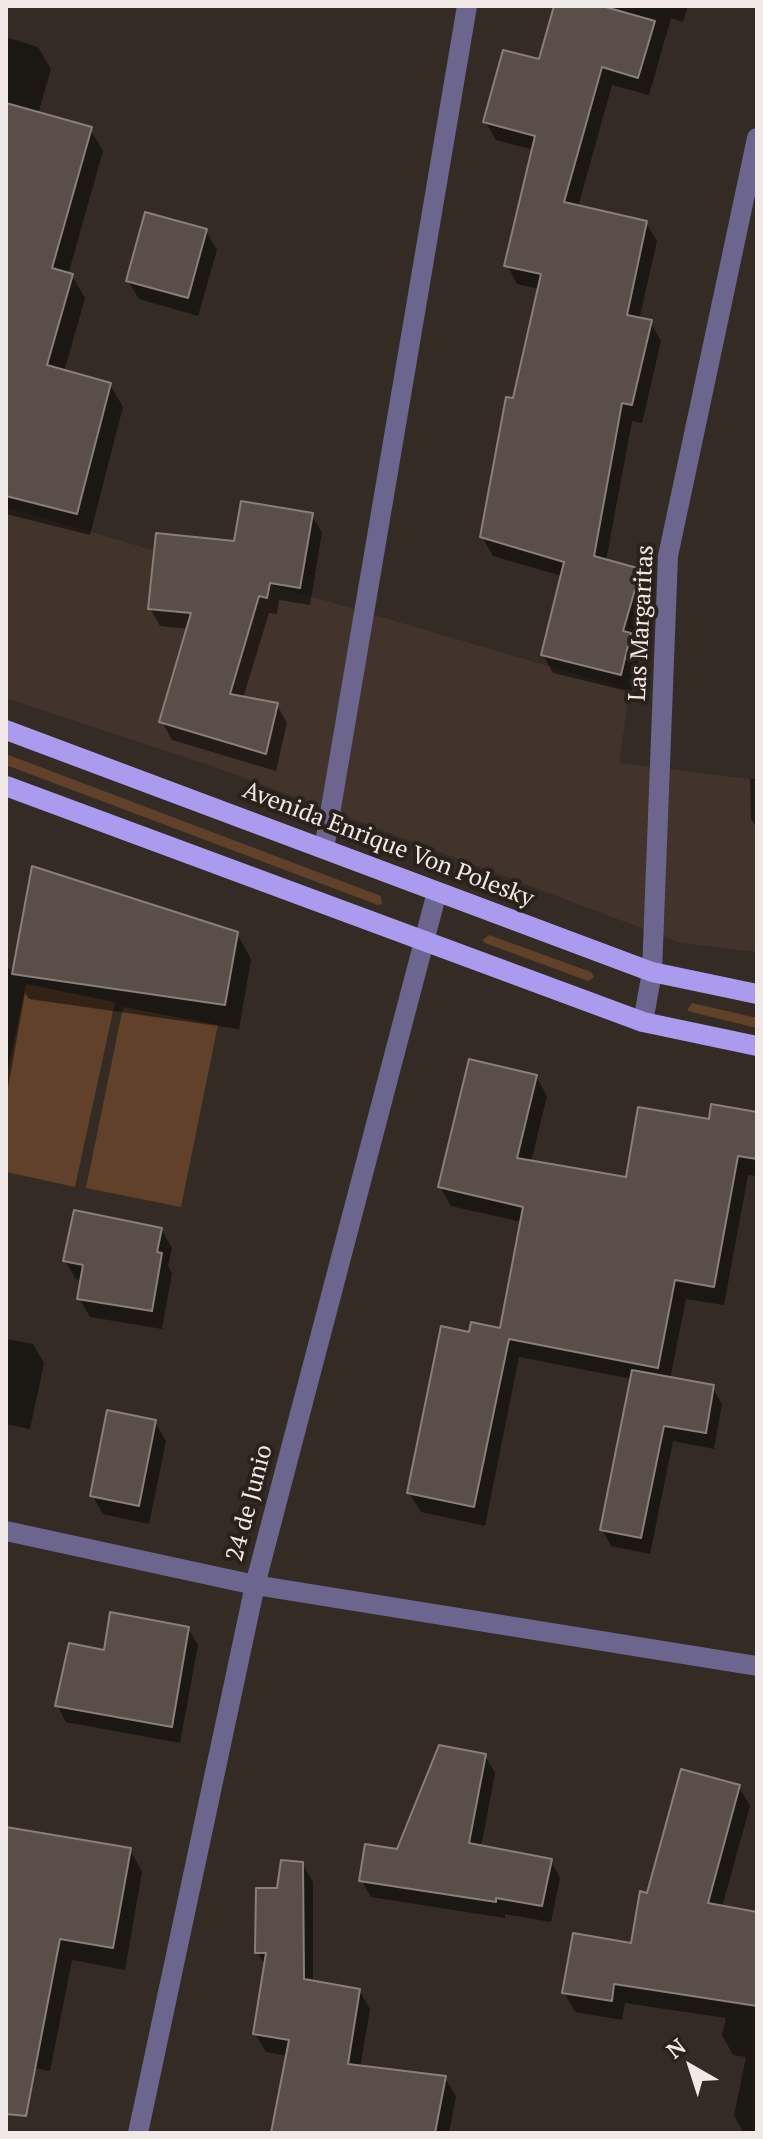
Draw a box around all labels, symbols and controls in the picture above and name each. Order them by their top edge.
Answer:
street label: Las Margaritas [624,544,660,702]
street label: Avenida Enrique Von Polesky [238,776,538,914]
street label: 24 de Junio [221,1442,279,1564]
north arrow [651,2027,731,2107]
text: N [660,2031,691,2064]

